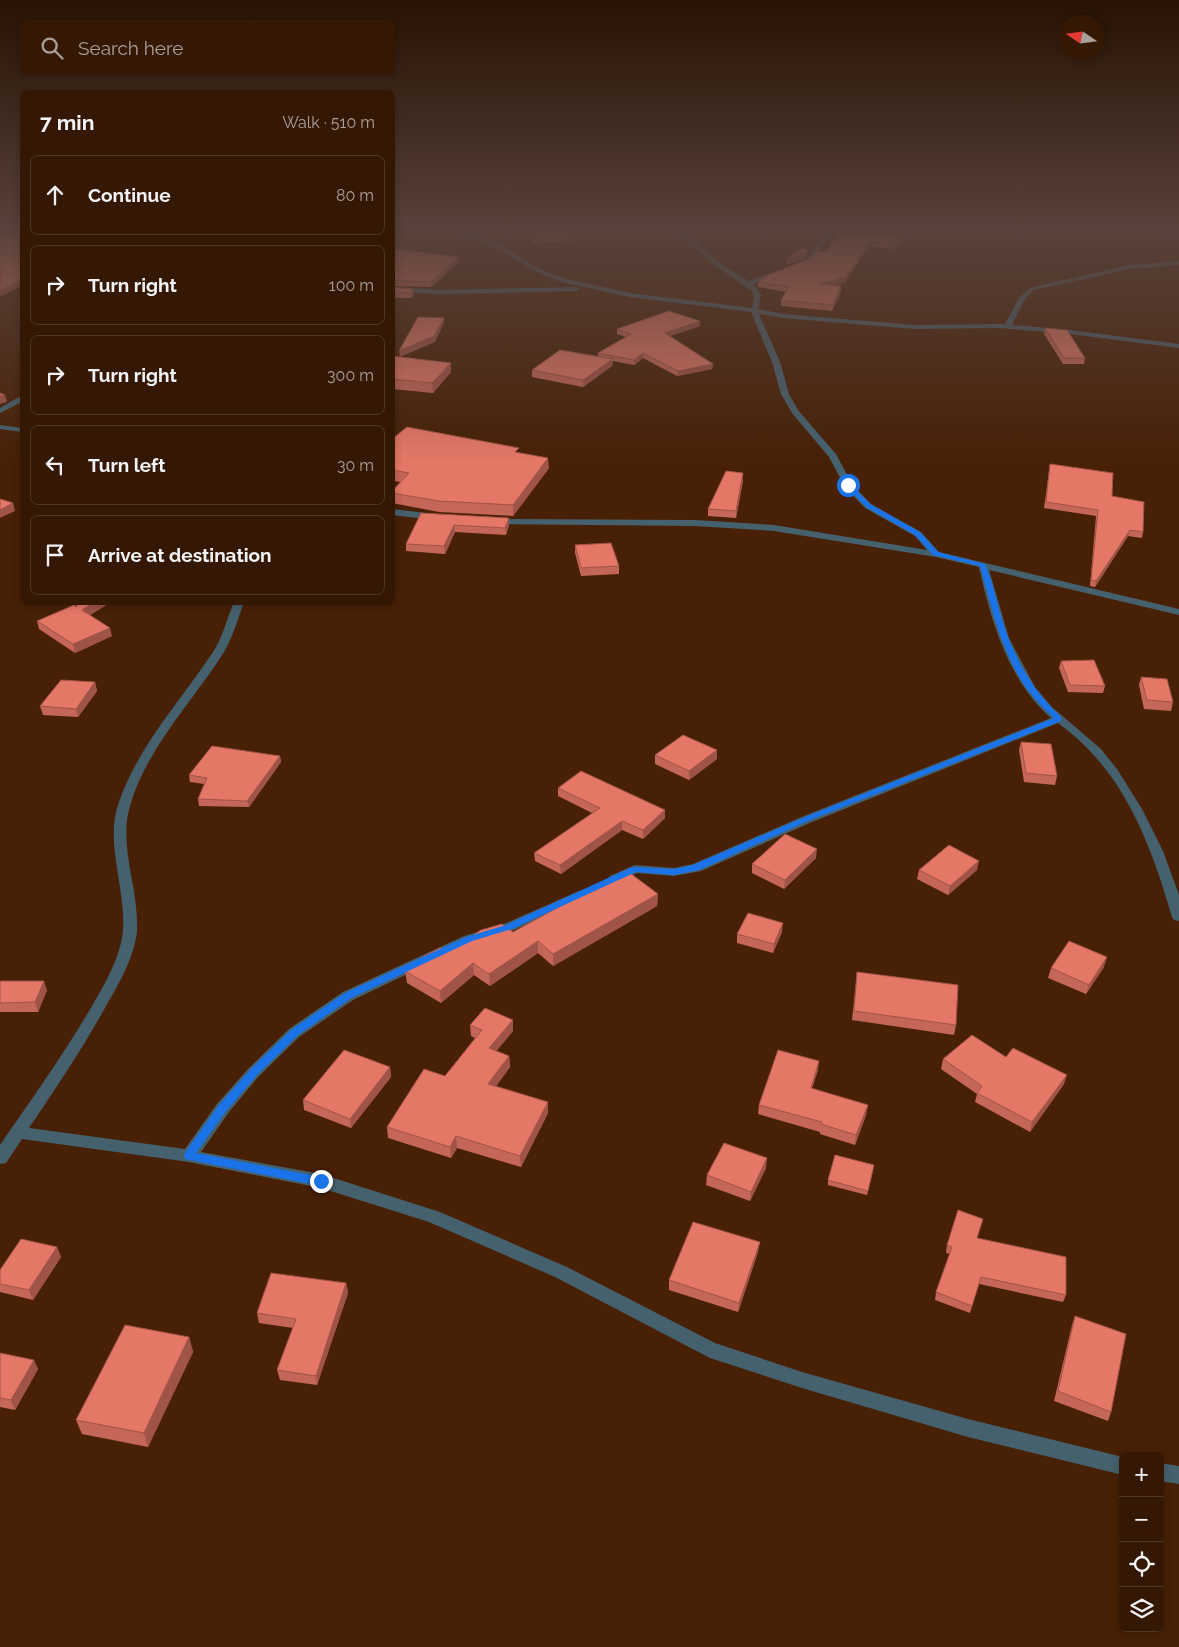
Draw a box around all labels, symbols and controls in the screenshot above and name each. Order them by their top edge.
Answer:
north arrow [1059,15,1104,60]
search box [20,20,395,75]
icon: search [38,34,66,62]
text: Search here [78,37,184,59]
text: 7 min [40,110,94,135]
text: Walk · 510 m [282,113,375,132]
icon: ahead [41,181,69,209]
text: Continue [88,184,171,206]
text: 80 m [336,186,374,205]
icon: right [41,271,69,299]
text: Turn right [88,274,177,296]
text: 100 m [329,276,374,295]
icon: right [41,361,69,389]
text: Turn right [88,364,177,386]
text: 300 m [327,366,374,385]
icon: left [41,451,69,479]
text: Turn left [88,454,165,476]
text: 30 m [337,456,374,475]
route start [837,474,860,497]
icon: arrive [41,541,69,569]
text: Arrive at destination [88,544,272,566]
route end [310,1170,333,1193]
map controls [1119,1452,1164,1632]
button: + [1119,1452,1164,1497]
button: − [1119,1497,1164,1542]
button: locate [1119,1542,1164,1587]
button: layers [1119,1587,1164,1632]

